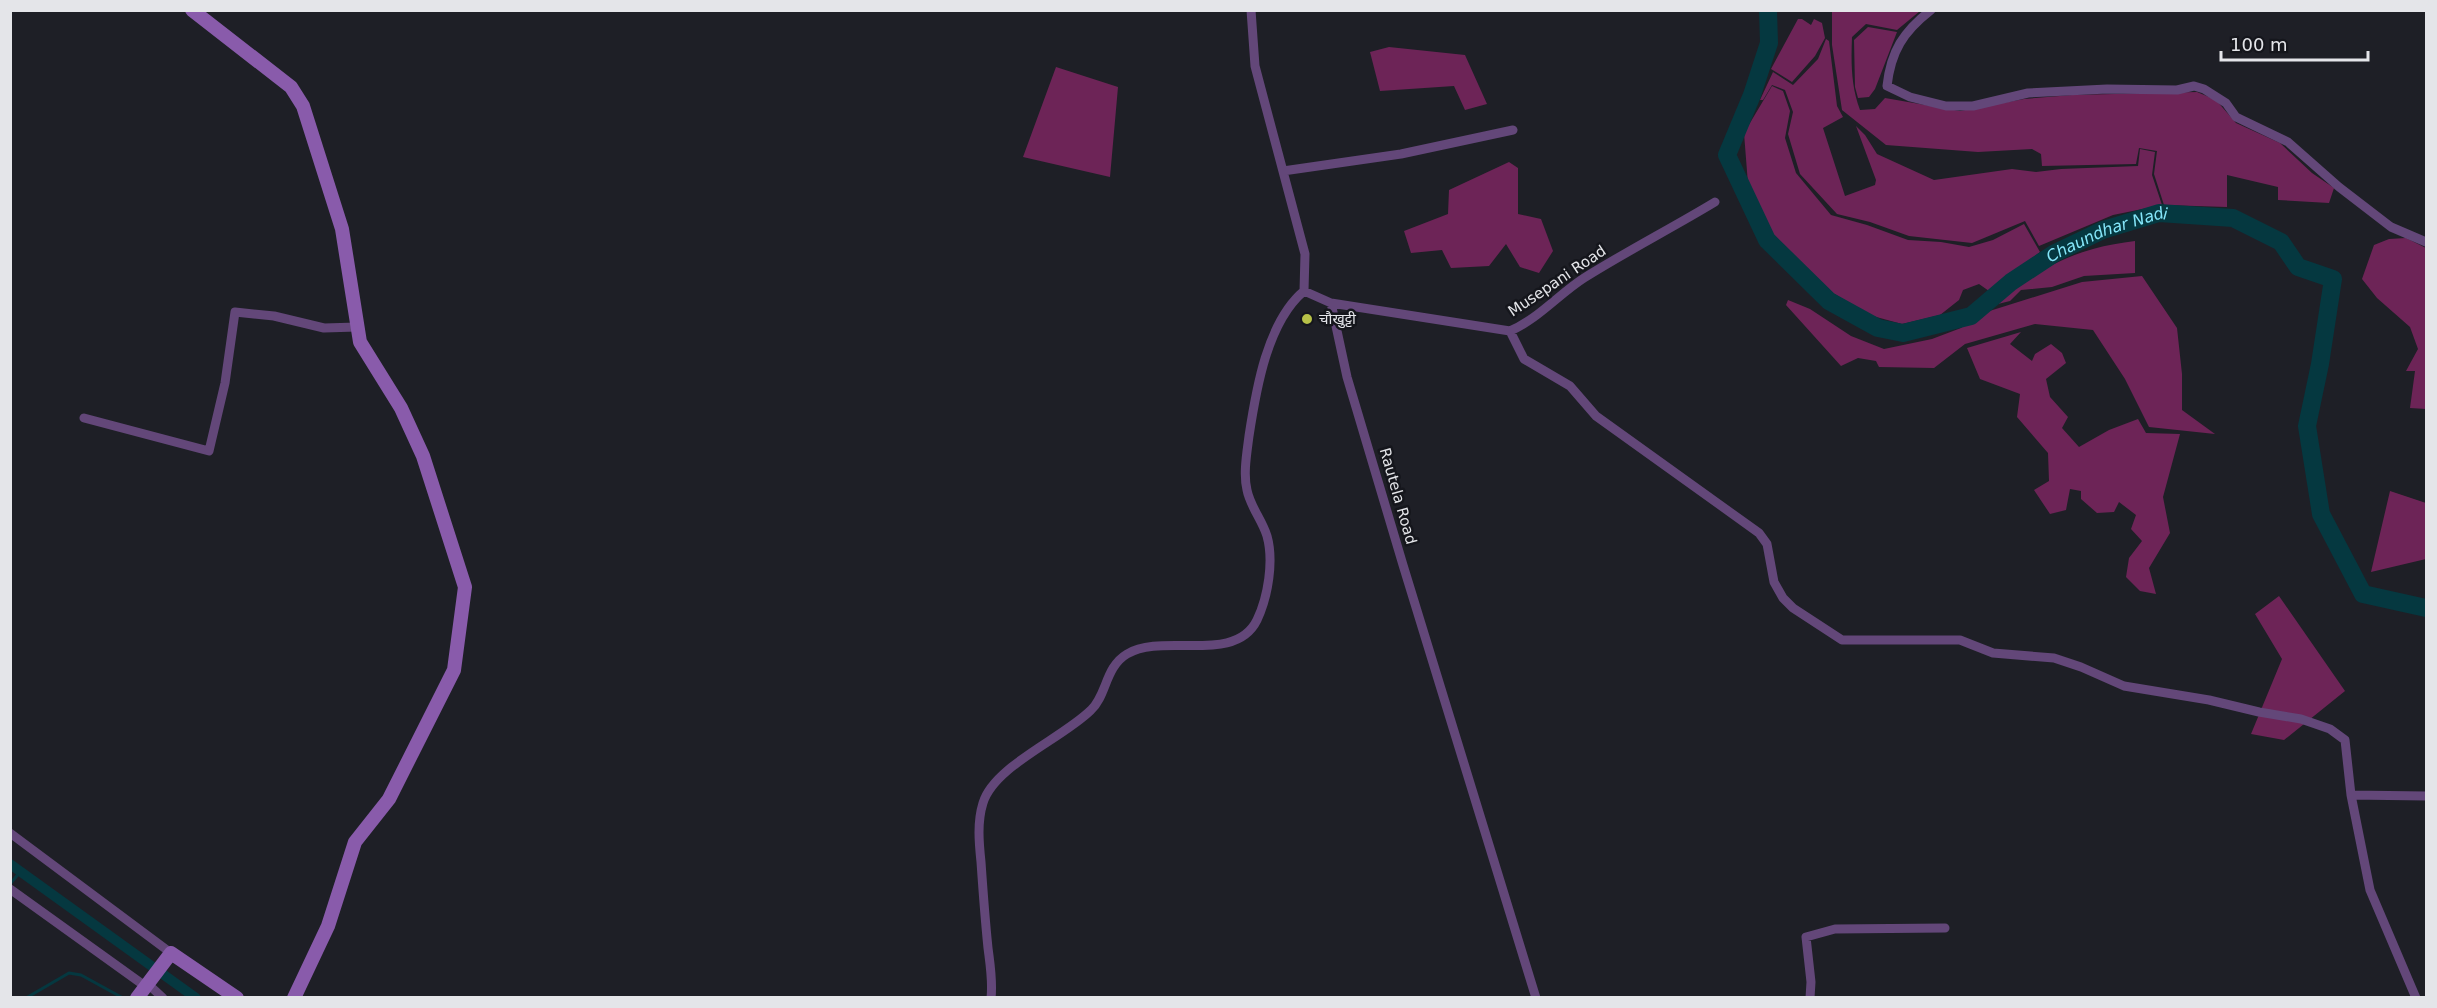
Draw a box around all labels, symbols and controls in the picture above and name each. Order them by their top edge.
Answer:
scale bar [2221,24,2368,62]
text: 100 m [2230,34,2288,55]
water label: Chaundhar Nadi [2042,203,2169,266]
street label: Musepani Road [1505,242,1609,320]
place label: चौखुट्टी [1319,310,1357,329]
marker: चौखुट्टी [1300,312,1314,326]
street label: Rautela Road [1376,446,1420,546]

